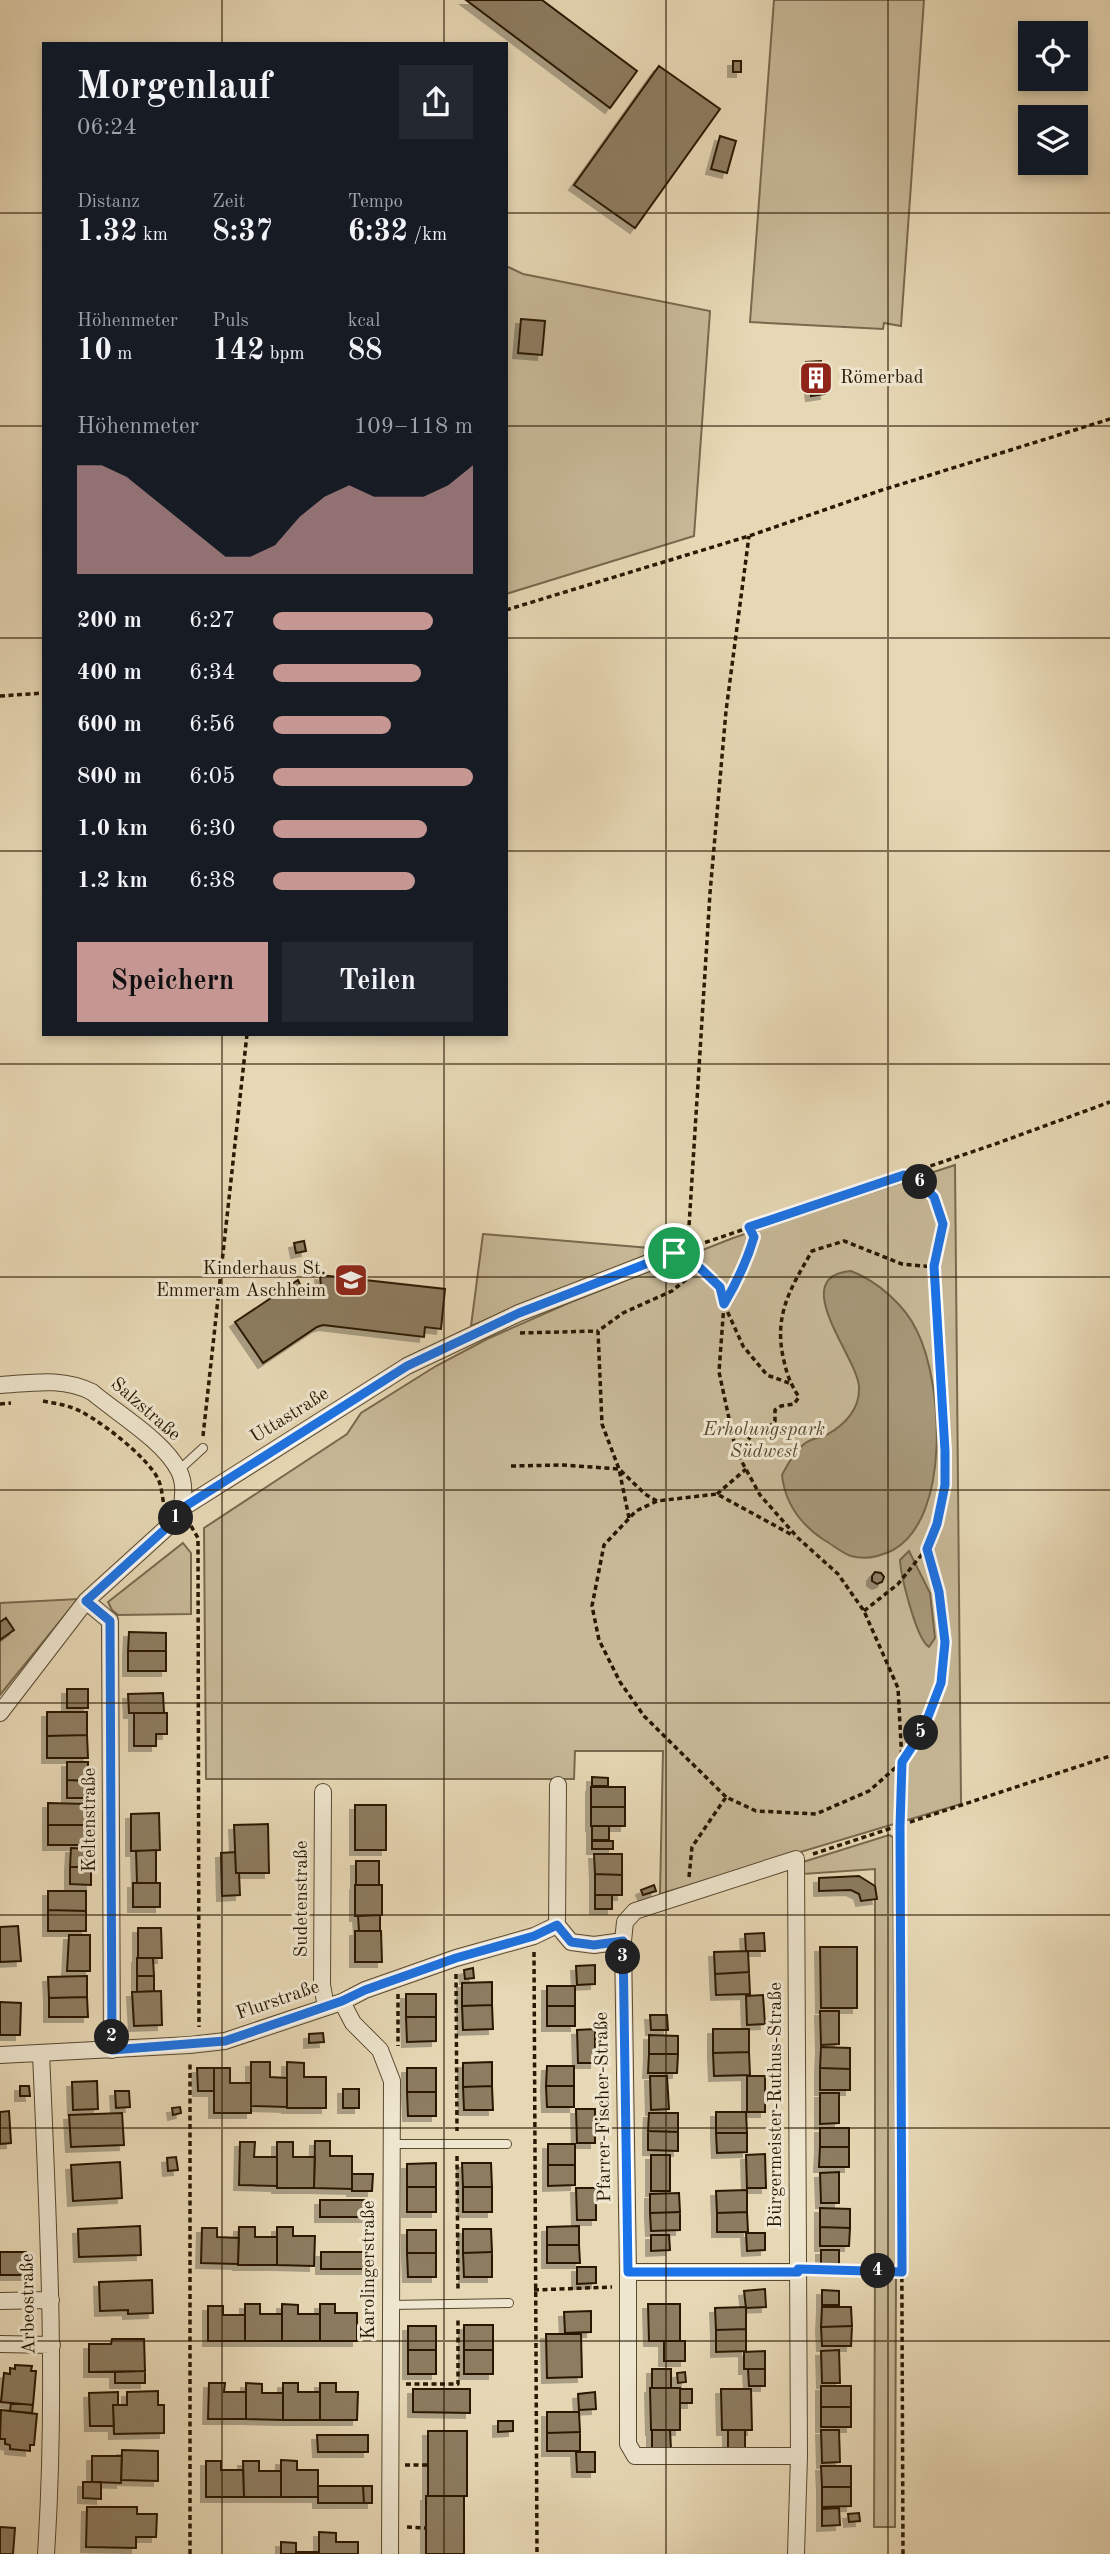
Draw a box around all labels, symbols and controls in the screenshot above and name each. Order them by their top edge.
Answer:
map controls [1018,21,1088,175]
button: locate [1018,21,1088,91]
button: share [399,65,473,139]
text: Morgenlauf [77,69,272,107]
button: layers [1018,105,1088,175]
text: 06:24 [77,116,137,139]
text: Distanz [77,193,140,212]
text: Zeit [212,193,245,212]
text: Tempo [348,193,403,212]
text: 1.32 [77,217,138,247]
text: 8:37 [212,217,273,247]
text: 6:32 [348,217,408,247]
text: km [138,226,168,245]
text: /km [408,226,447,245]
text: Höhenmeter [77,312,178,331]
text: Puls [212,312,249,331]
text: kcal [348,312,380,331]
text: 10 [77,336,112,366]
text: 142 [212,336,265,366]
text: 88 [348,336,382,366]
text: m [112,345,132,364]
text: bpm [265,345,305,364]
building icon: Römerbad [797,359,835,397]
place label: Römerbad [840,369,924,388]
text: Höhenmeter [77,415,199,438]
text: 109–118 m [354,415,473,438]
text: 200 m [77,609,142,632]
text: 6:27 [189,609,235,632]
text: 400 m [77,661,142,684]
text: 6:34 [189,661,235,684]
text: 600 m [77,713,142,736]
text: 6:56 [189,713,235,736]
text: 800 m [77,765,142,788]
text: 6:05 [189,765,235,788]
text: 1.0 km [77,817,148,840]
text: 6:30 [189,817,235,840]
text: 1.2 km [77,869,148,892]
text: 6:38 [189,869,235,892]
button: Speichern [77,942,268,1022]
button: Teilen [282,942,473,1022]
pin: 6 [902,1164,937,1200]
text: 6 [914,1172,925,1191]
pin [644,1223,704,1283]
icon: arrive [655,1234,693,1272]
place label: Kinderhaus St. Emmeram Aschheim [156,1260,326,1301]
school or university icon: Kinderhaus St. Emmeram Aschheim [332,1261,370,1299]
street label: Salzstraße [107,1375,183,1445]
street label: Uttastraße [248,1385,332,1447]
park label: Erholungspark Südwest [702,1421,825,1462]
pin: 1 [158,1500,194,1536]
text: 1 [170,1508,181,1527]
pin: 5 [904,1716,939,1750]
text: 5 [915,1723,926,1742]
street label: Keltenstraße [81,1768,100,1872]
street label: Sudetenstraße [293,1840,312,1958]
pin: 3 [606,1940,640,1974]
text: 3 [617,1947,628,1966]
street label: Flurstraße [234,1978,322,2024]
street label: Bürgermeister-Ruthus-Straße [767,1982,786,2228]
street label: Pfarrer-Fischer-Straße [593,2012,615,2202]
pin: 2 [94,2020,130,2054]
text: 2 [106,2027,117,2046]
street label: Karolingerstraße [360,2200,379,2340]
street label: Arbeostraße [19,2253,39,2355]
pin: 4 [860,2254,896,2288]
text: 4 [872,2261,883,2280]

